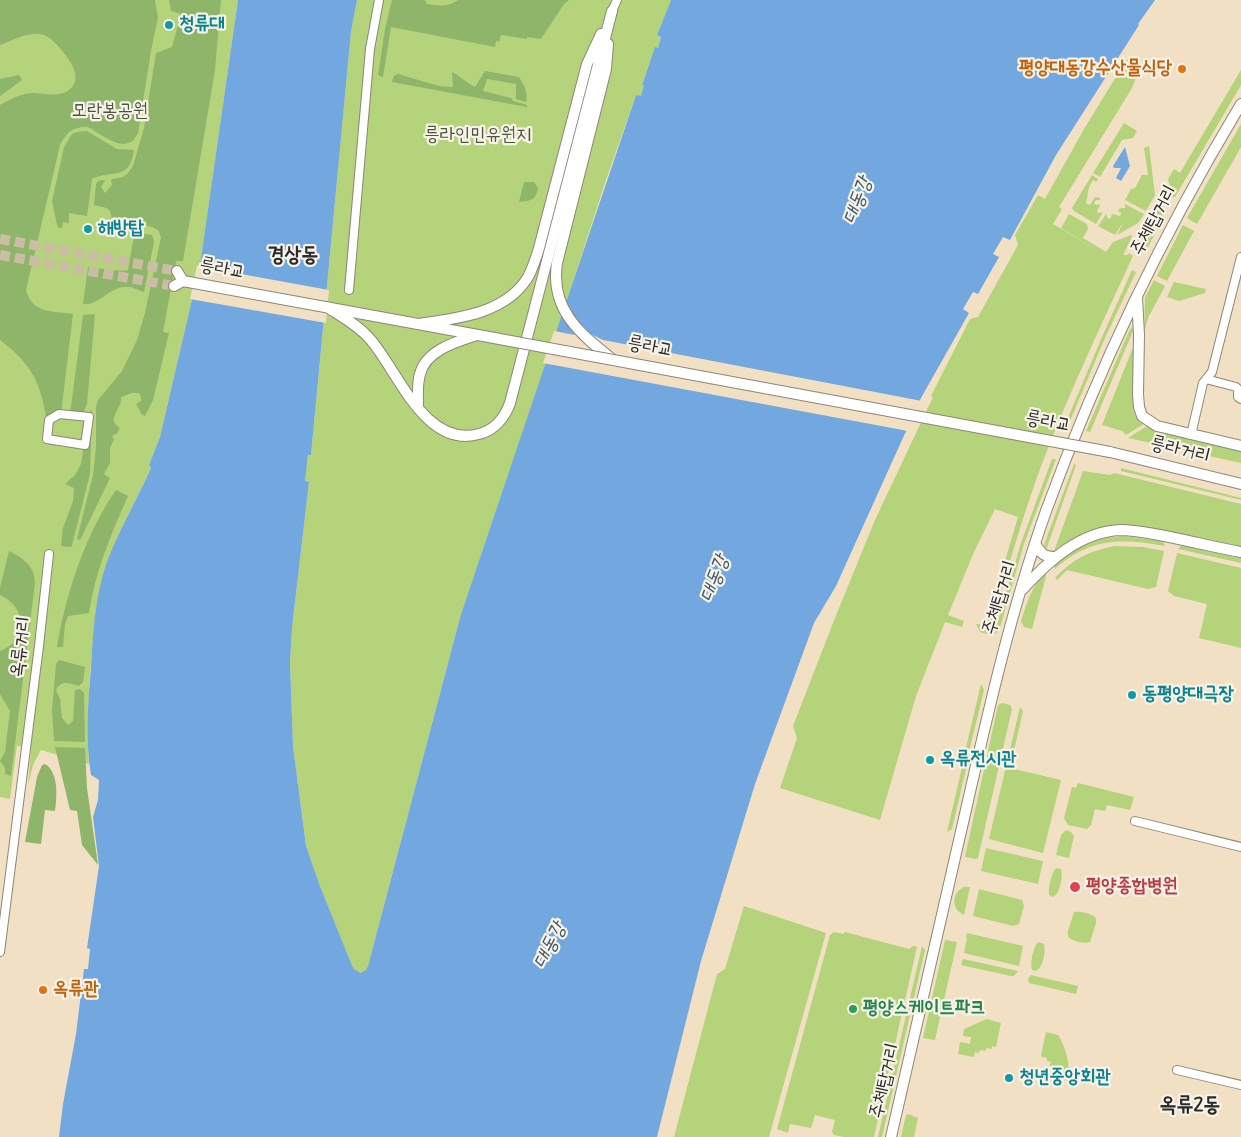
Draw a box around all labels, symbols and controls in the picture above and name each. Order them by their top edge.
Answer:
place label: 청류대 [179,14,225,36]
marker: 청류대 [163,19,175,31]
place label: 평양대동강수산물식당 [1019,58,1172,80]
marker: 평양대동강수산물식당 [1176,63,1188,75]
park label: 모란봉공원 [72,101,148,123]
park label: 릉라인민유원지 [424,125,532,147]
water label: 대동강 [839,174,879,228]
street label: 주체탑거리 [1127,182,1183,260]
place label: 해방탑 [98,218,144,240]
marker: 해방탑 [82,223,94,235]
district label: 경상동 [268,244,318,270]
street label: 릉라교 [197,254,247,286]
street label: 릉라교 [625,332,675,364]
street label: 릉라교 [1023,407,1073,439]
street label: 릉라거리 [1148,433,1212,469]
water label: 대동강 [696,552,736,606]
street label: 주체탑거리 [979,558,1023,638]
street label: 옥류거리 [7,615,37,679]
place label: 동평양대극장 [1142,684,1234,706]
marker: 동평양대극장 [1126,689,1138,701]
place label: 옥류전시관 [940,749,1016,771]
marker: 옥류전시관 [924,754,936,766]
place label: 평양종합병원 [1086,876,1178,898]
marker: 평양종합병원 [1068,880,1082,894]
water label: 대동강 [529,919,573,973]
place label: 옥류관 [53,979,99,1001]
marker: 옥류관 [37,984,49,996]
place label: 평양스케이트파크 [863,998,985,1020]
marker: 평양스케이트파크 [847,1003,859,1015]
street label: 주체탑거리 [866,1041,906,1121]
place label: 청년중앙회관 [1019,1067,1111,1089]
marker: 청년중앙회관 [1003,1072,1015,1084]
district label: 옥류2동 [1160,1094,1220,1120]

